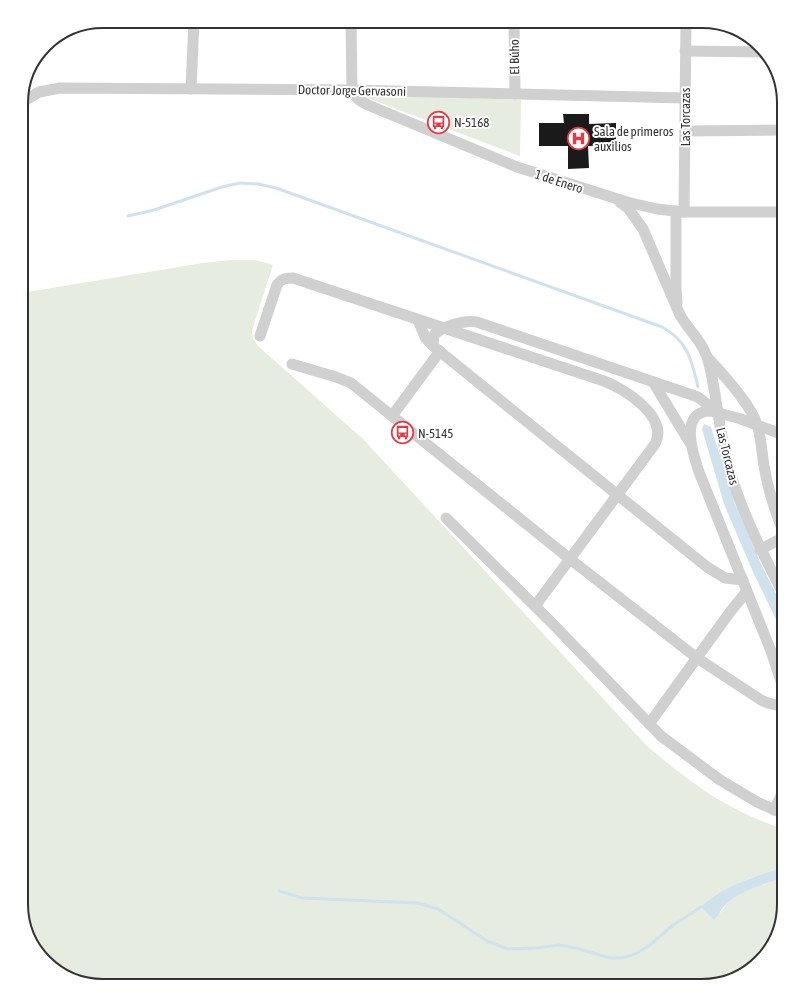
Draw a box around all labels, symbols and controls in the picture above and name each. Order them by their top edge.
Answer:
street label: El Búho [507,39,522,75]
street label: Doctor Jorge Gervasoni [298,82,406,99]
street label: Las Torcazas [678,87,693,146]
bus stop icon: N-5168 [426,109,452,135]
place label: N-5168 [454,115,489,130]
place label: Sala de primeros auxilios [594,124,674,154]
hospital icon: Sala de primeros auxilios [566,125,592,151]
street label: 1 de Enero [533,167,585,196]
bus stop icon: N-5145 [390,420,416,446]
place label: N-5145 [418,426,453,441]
street label: Las Torcazas [713,426,742,487]

